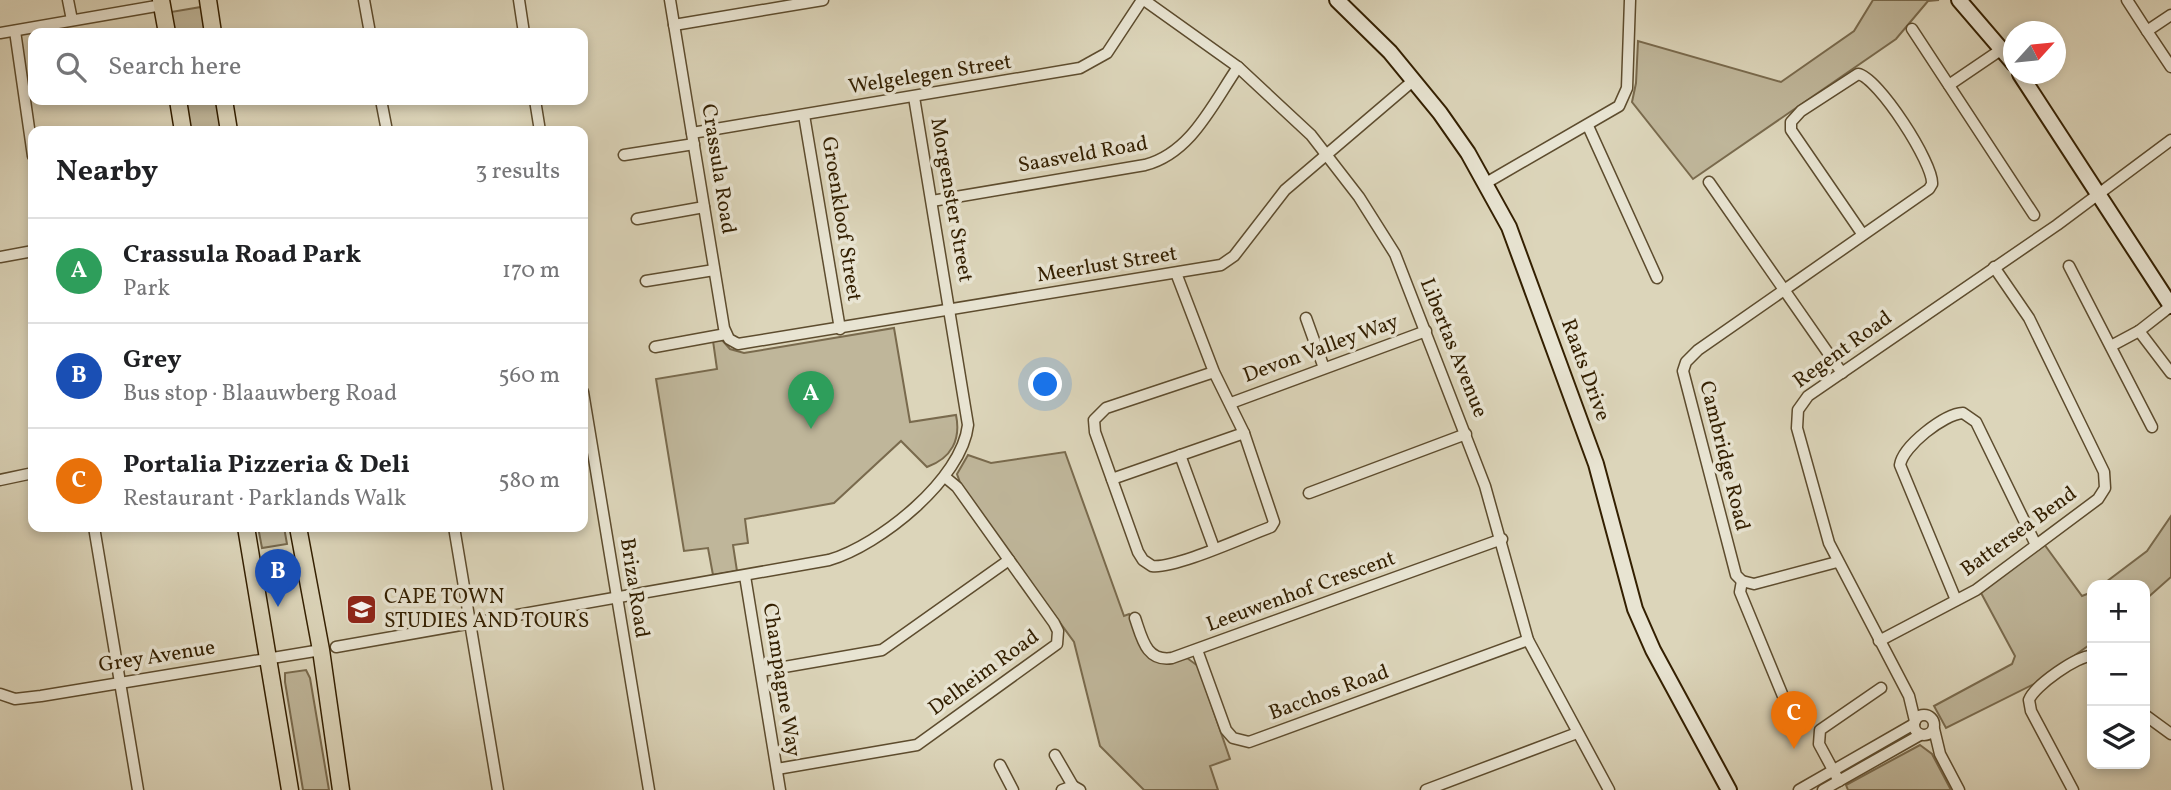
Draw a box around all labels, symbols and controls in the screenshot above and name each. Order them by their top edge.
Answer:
north arrow [2003,21,2066,84]
search box [28,28,588,105]
icon: search [52,48,90,86]
street label: Welgelegen Street [846,48,1014,102]
text: Search here [108,49,241,85]
street label: Crassula Road [693,102,743,236]
street label: Morgenster Street [922,116,980,284]
street label: Saasveld Road [1016,129,1150,181]
street label: Groenkloof Street [814,135,868,303]
text: Nearby [56,151,158,193]
text: 3 results [475,156,560,188]
text: Crassula Road Park [123,237,361,273]
street label: Meerlust Street [1035,240,1179,290]
text: A [71,255,87,287]
text: 170 m [502,255,560,287]
text: Park [123,273,170,305]
street label: Libertas Avenue [1412,274,1494,422]
street label: Regent Road [1788,304,1898,396]
street label: Devon Valley Way [1239,307,1403,391]
street label: Raats Drive [1553,315,1617,425]
text: Grey [123,342,182,378]
text: B [71,360,87,392]
text: 560 m [499,360,560,392]
your location [1028,367,1062,401]
pin: A [788,371,834,429]
text: Bus stop · Blaauwberg Road [123,378,397,410]
street label: Cambridge Road [1691,378,1757,534]
text: Portalia Pizzeria & Deli [123,447,410,483]
text: C [72,465,86,497]
text: 580 m [498,465,560,497]
street label: Battersea Bend [1955,480,2083,584]
text: Restaurant · Parklands Walk [123,483,406,515]
street label: Briza Road [612,536,656,640]
street label: Leeuwenhof Crescent [1202,544,1400,640]
pin: B [255,549,301,607]
map controls [2087,580,2150,769]
button: + [2087,580,2150,643]
place label: CAPE TOWN STUDIES AND TOURS [384,583,589,636]
school or university icon: CAPE TOWN STUDIES AND TOURS [344,592,378,626]
street label: Champagne Way [755,601,808,760]
street label: Delheim Road [923,623,1045,723]
street label: Grey Avenue [97,633,217,681]
button: − [2087,643,2150,706]
street label: Bacchos Road [1265,658,1393,728]
pin: C [1771,691,1817,749]
button: layers [2087,706,2150,769]

